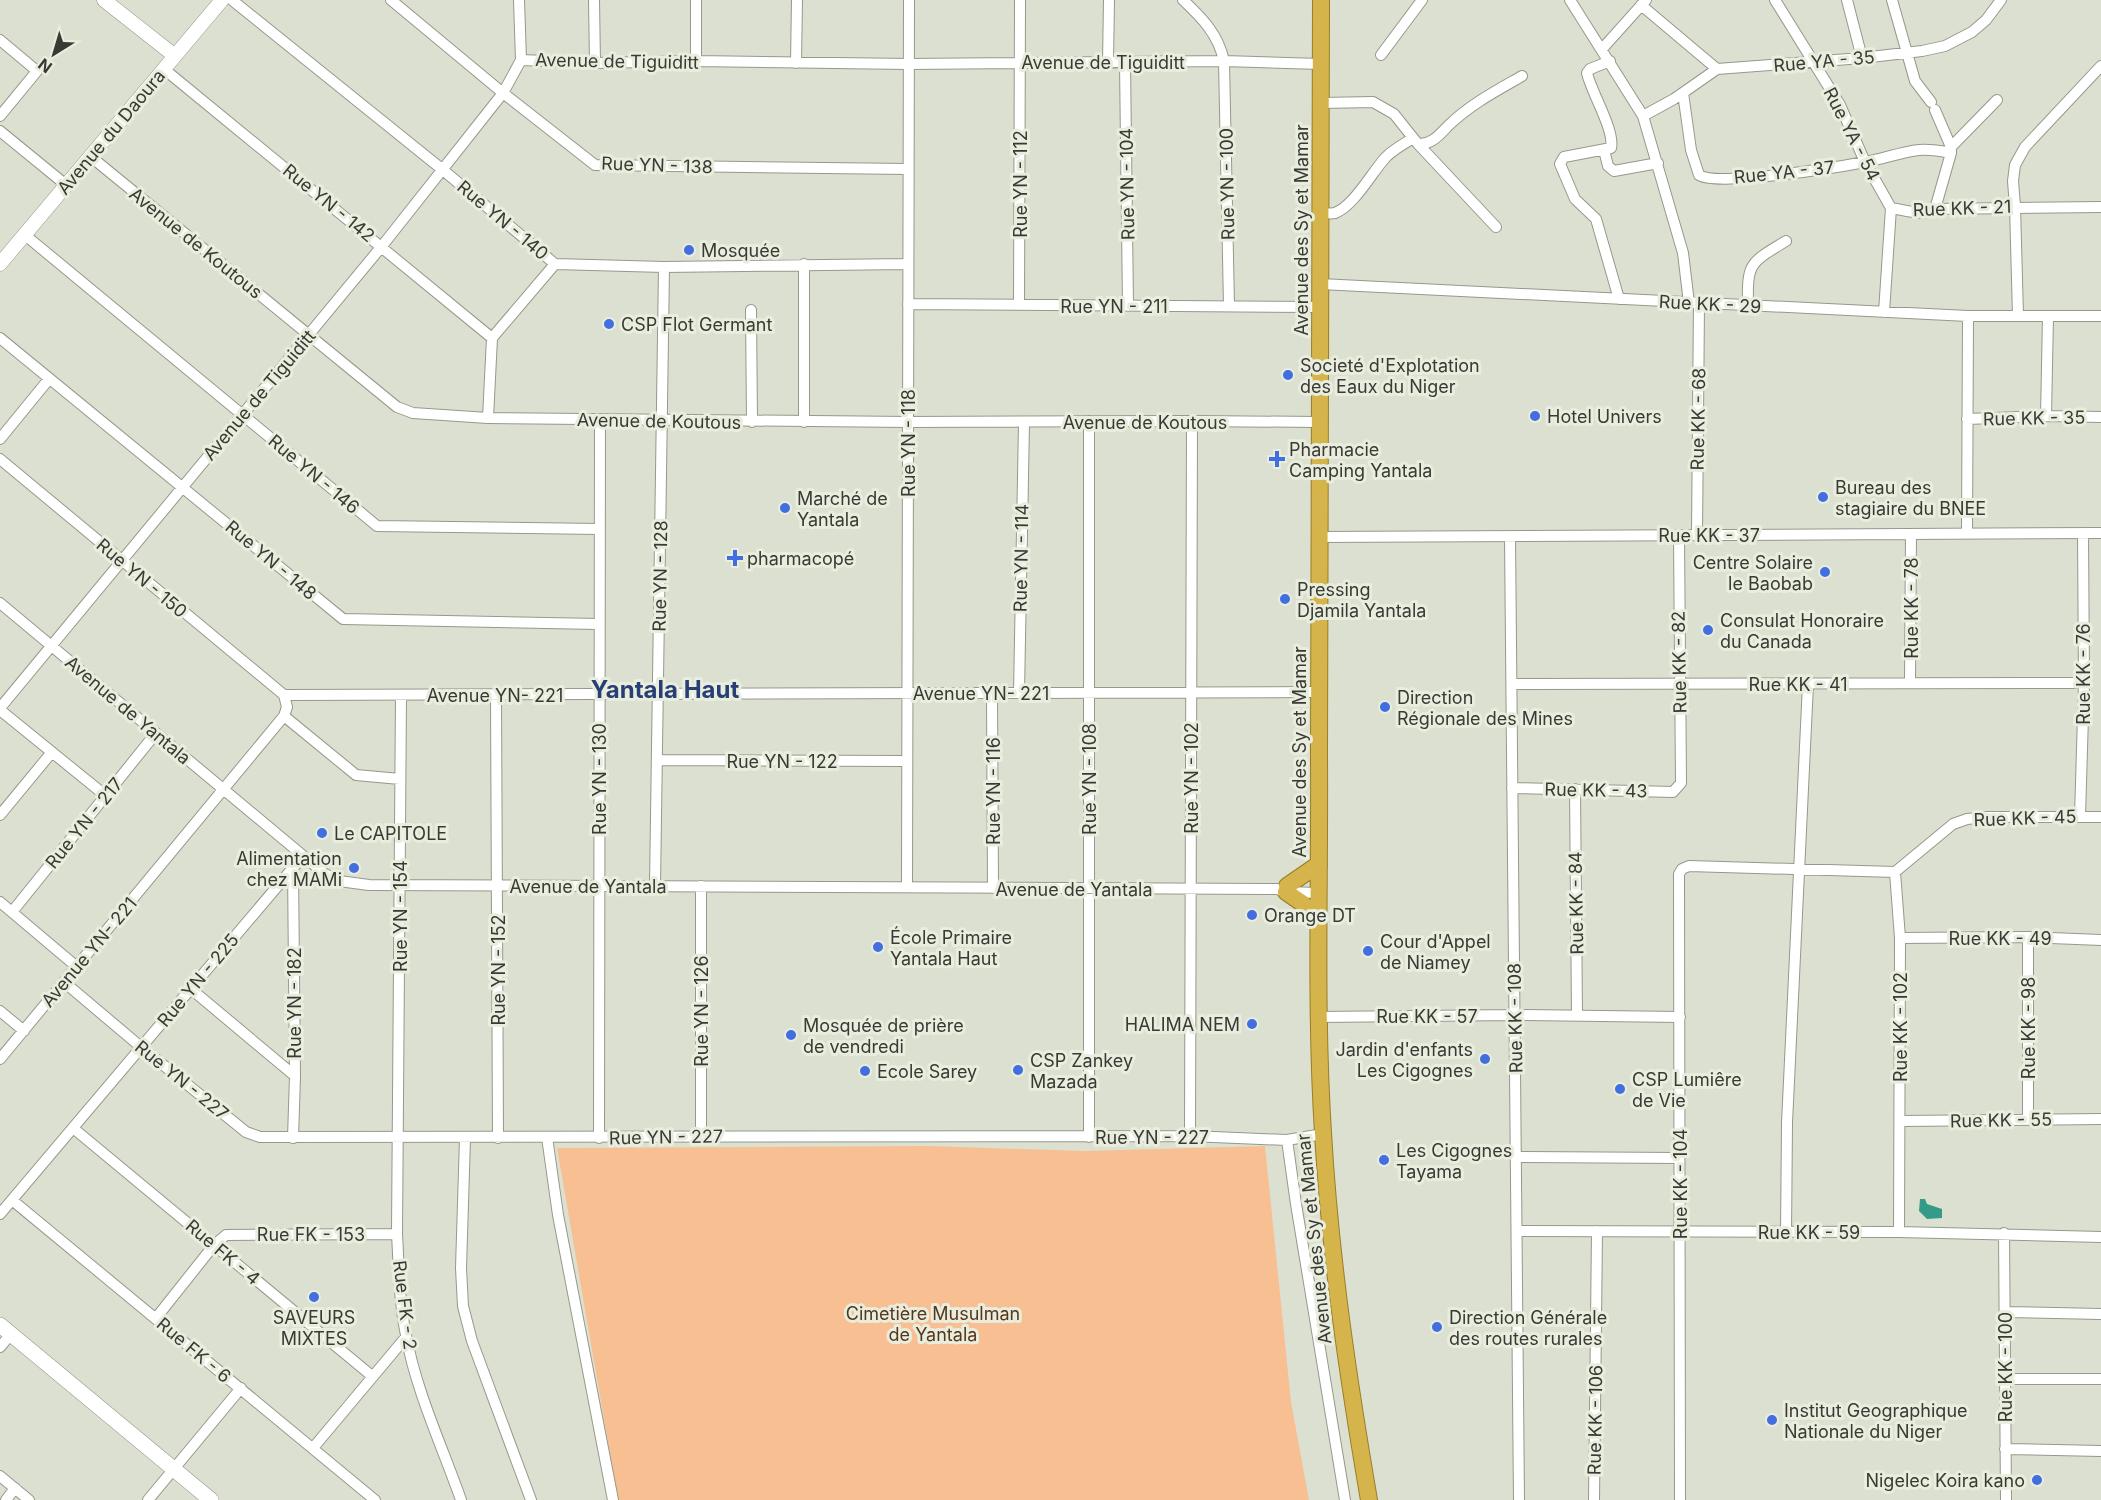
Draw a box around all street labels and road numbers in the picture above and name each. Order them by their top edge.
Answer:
street label: Rue YA - 35 [1772,46,1876,76]
street label: Avenue de Tiguiditt [535,49,699,73]
street label: Avenue de Tiguiditt [1021,52,1185,73]
street label: Avenue du Daoura [53,65,169,199]
street label: Rue YA - 54 [1819,84,1885,184]
street label: Avenue des Sy et Mamar [1291,124,1312,336]
street label: Rue YN - 104 [1116,128,1138,240]
street label: Rue YN - 100 [1216,128,1238,240]
street label: Rue YN - 112 [1010,130,1031,238]
street label: Rue YN - 138 [601,153,713,177]
street label: Rue YA - 37 [1733,156,1835,188]
street label: Rue YN - 142 [279,160,379,246]
street label: Rue YN - 140 [453,176,553,264]
street label: Avenue de Koutous [126,183,266,303]
street label: Rue KK - 21 [1912,196,2012,220]
street label: Rue KK - 29 [1658,291,1762,317]
street label: Rue YN - 211 [1060,296,1168,317]
street label: Avenue de Tiguiditt [198,326,320,464]
street label: Rue KK - 68 [1687,367,1709,471]
street label: Rue YN - 118 [898,389,919,497]
street label: Rue KK - 35 [1983,407,2085,429]
street label: Avenue de Koutous [577,409,741,433]
street label: Avenue de Koutous [1063,412,1227,433]
street label: Rue YN - 146 [264,430,364,518]
street label: Rue YN - 114 [1010,504,1032,612]
street label: Rue YN - 148 [221,516,321,604]
street label: Rue YN - 128 [649,520,671,632]
street label: Rue KK - 37 [1658,525,1760,546]
street label: Rue YN - 150 [93,534,191,622]
street label: Rue KK - 78 [1901,557,1922,659]
street label: Rue KK - 82 [1668,611,1690,713]
street label: Rue KK - 76 [2073,623,2094,725]
street label: Avenue des Sy et Mamar [1289,646,1310,858]
street label: Avenue de Yantala [61,651,195,769]
street label: Rue KK - 41 [1749,674,1847,695]
street label: Avenue YN- 221 [913,683,1049,704]
street label: Avenue YN- 221 [427,685,563,706]
street label: Rue YN - 102 [1181,722,1202,834]
street label: Rue YN - 130 [589,723,610,835]
street label: Rue YN - 108 [1079,723,1100,835]
street label: Rue YN - 116 [983,737,1004,845]
street label: Rue YN - 122 [726,751,838,772]
street label: Rue YN - 217 [41,773,127,873]
street label: Rue KK - 43 [1544,779,1648,801]
street label: Rue KK - 45 [1973,806,2077,830]
street label: Rue KK - 84 [1565,851,1587,955]
street label: Rue YN - 154 [390,860,411,972]
street label: Avenue de Yantala [509,876,667,897]
street label: Avenue de Yantala [995,879,1153,900]
street label: Avenue YN- 221 [37,893,141,1011]
street label: Rue YN - 152 [488,914,509,1026]
street label: Rue KK - 49 [1948,928,2052,949]
street label: Rue YN - 225 [153,929,243,1031]
street label: Rue YN - 182 [284,947,305,1059]
street label: Rue YN - 126 [691,955,712,1067]
street label: Rue KK - 108 [1504,963,1526,1073]
street label: Rue KK - 102 [1890,972,1911,1082]
street label: Rue KK - 98 [2018,977,2039,1079]
street label: Rue KK - 57 [1376,1006,1478,1027]
street label: Rue YN - 227 [131,1036,233,1124]
street label: Rue KK - 55 [1950,1109,2052,1131]
street label: Rue YN - 227 [609,1126,723,1148]
street label: Rue YN - 227 [1095,1127,1209,1148]
street label: Rue KK - 104 [1670,1129,1691,1239]
street label: Avenue des Sy et Mamar [1292,1132,1335,1345]
street label: Rue FK - 4 [182,1215,264,1289]
street label: Rue KK - 59 [1758,1222,1860,1243]
street label: Rue FK - 153 [257,1224,365,1245]
street label: Rue FK - 2 [389,1259,421,1351]
street label: Rue KK - 100 [1995,1312,2016,1422]
street label: Rue FK - 6 [153,1313,235,1387]
street label: Rue KK - 106 [1584,1365,1606,1475]

